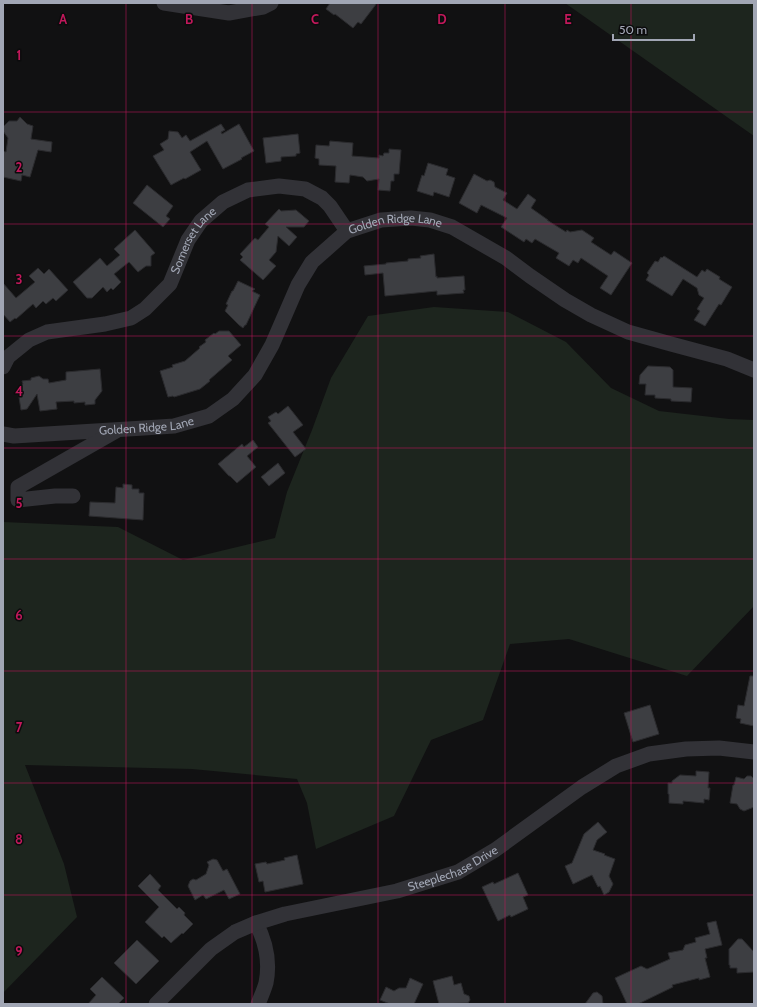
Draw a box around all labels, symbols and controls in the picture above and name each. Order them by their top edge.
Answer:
text: A [59,11,68,27]
text: B [185,11,193,27]
text: C [311,11,319,27]
text: D [437,11,447,27]
text: E [564,11,572,27]
scale bar [613,16,694,42]
text: 50 m [619,22,647,37]
text: 1 [17,47,21,63]
text: 2 [16,159,23,175]
street label: Somerset Lane [167,203,219,276]
street label: Golden Ridge Lane [346,210,444,237]
text: 3 [15,271,23,287]
text: 4 [15,383,23,399]
street label: Golden Ridge Lane [98,413,195,438]
text: 5 [16,495,23,511]
text: 6 [15,607,23,623]
text: 7 [16,719,23,735]
text: 8 [15,831,23,847]
street label: Steeplechase Drive [406,842,500,894]
text: 9 [15,943,23,959]

